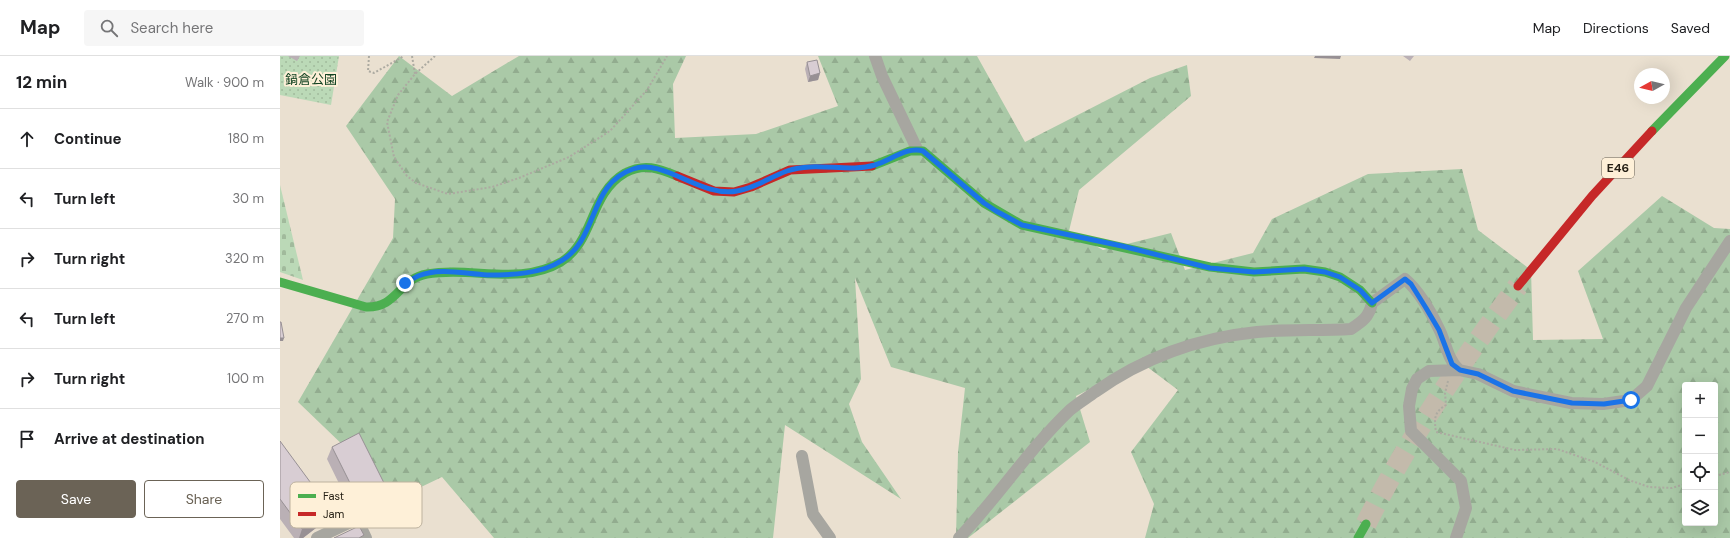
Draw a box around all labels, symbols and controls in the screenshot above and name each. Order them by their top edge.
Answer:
search box [84,10,364,46]
text: Map [20,15,60,40]
icon: search [98,17,120,39]
text: Search here [130,18,213,38]
text: Map [1533,19,1561,37]
text: Directions [1583,19,1649,37]
text: Saved [1671,19,1710,37]
north arrow [1634,68,1670,104]
text: 12 min [16,71,67,93]
park label: 鍋倉公園 [285,71,337,88]
text: Walk · 900 m [185,74,264,91]
icon: ahead [16,128,38,150]
text: Continue [54,129,122,149]
text: 180 m [228,130,264,147]
road number: E46 [1602,158,1634,178]
icon: left [16,188,38,210]
text: Turn left [54,189,115,209]
text: 30 m [232,190,264,207]
icon: right [16,248,38,270]
text: Turn right [54,249,125,269]
text: 320 m [225,250,264,267]
route end [396,274,414,292]
icon: left [16,308,38,330]
text: Turn left [54,309,115,329]
text: 270 m [226,310,264,327]
icon: right [16,368,38,390]
text: Turn right [54,369,125,389]
text: 100 m [227,370,264,387]
map controls [1682,382,1718,526]
button: + [1682,382,1718,418]
route start [1622,391,1640,409]
button: − [1682,418,1718,454]
icon: arrive [16,428,38,450]
text: Arrive at destination [54,429,205,449]
button: locate [1682,454,1718,490]
button: Save [16,480,136,518]
button: Share [144,480,264,518]
legend [290,482,422,528]
text: Fast [323,489,344,503]
button: layers [1682,490,1718,526]
text: Jam [323,507,344,521]

